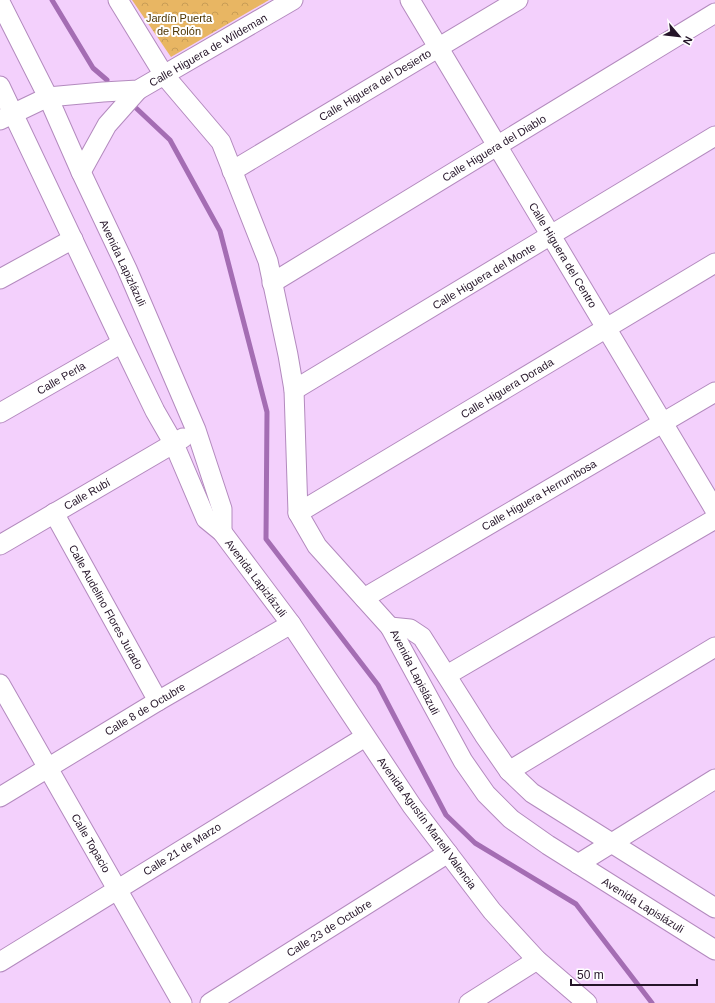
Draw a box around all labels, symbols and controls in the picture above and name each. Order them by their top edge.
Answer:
street label: Calle Higuera de Wildeman [147,11,269,89]
park label: Jardín Puerta de Rolón [146,12,213,37]
north arrow [659,16,699,56]
text: N [681,34,695,47]
street label: Calle Higuera del Desierto [317,47,433,123]
street label: Calle Higuera del Diablo [440,112,548,184]
street label: Calle Higuera del Centro [527,200,599,310]
street label: Avenida Lapizlázuli [98,218,148,308]
street label: Calle Higuera del Monte [430,240,538,312]
street label: Calle Higuera Dorada [459,355,556,420]
street label: Calle Perla [35,359,88,397]
street label: Calle Higuera Herrumbosa [480,457,599,533]
street label: Calle Rubí [62,476,112,512]
street label: Avenida Lapizlázuli [223,537,289,619]
street label: Calle Audelino Flores Jurado [67,543,145,671]
street label: Avenida Lapislázuli [388,627,442,717]
street label: Calle 8 de Octubre [103,680,187,738]
street label: Avenida Agustín Martell Valencia [375,755,479,892]
street label: Calle Topacio [69,811,113,875]
street label: Calle 21 de Marzo [141,820,223,878]
street label: Avenida Lapislázuli [600,875,686,935]
street label: Calle 23 de Octubre [284,897,374,959]
scale bar [571,961,697,987]
text: 50 m [577,968,604,982]

